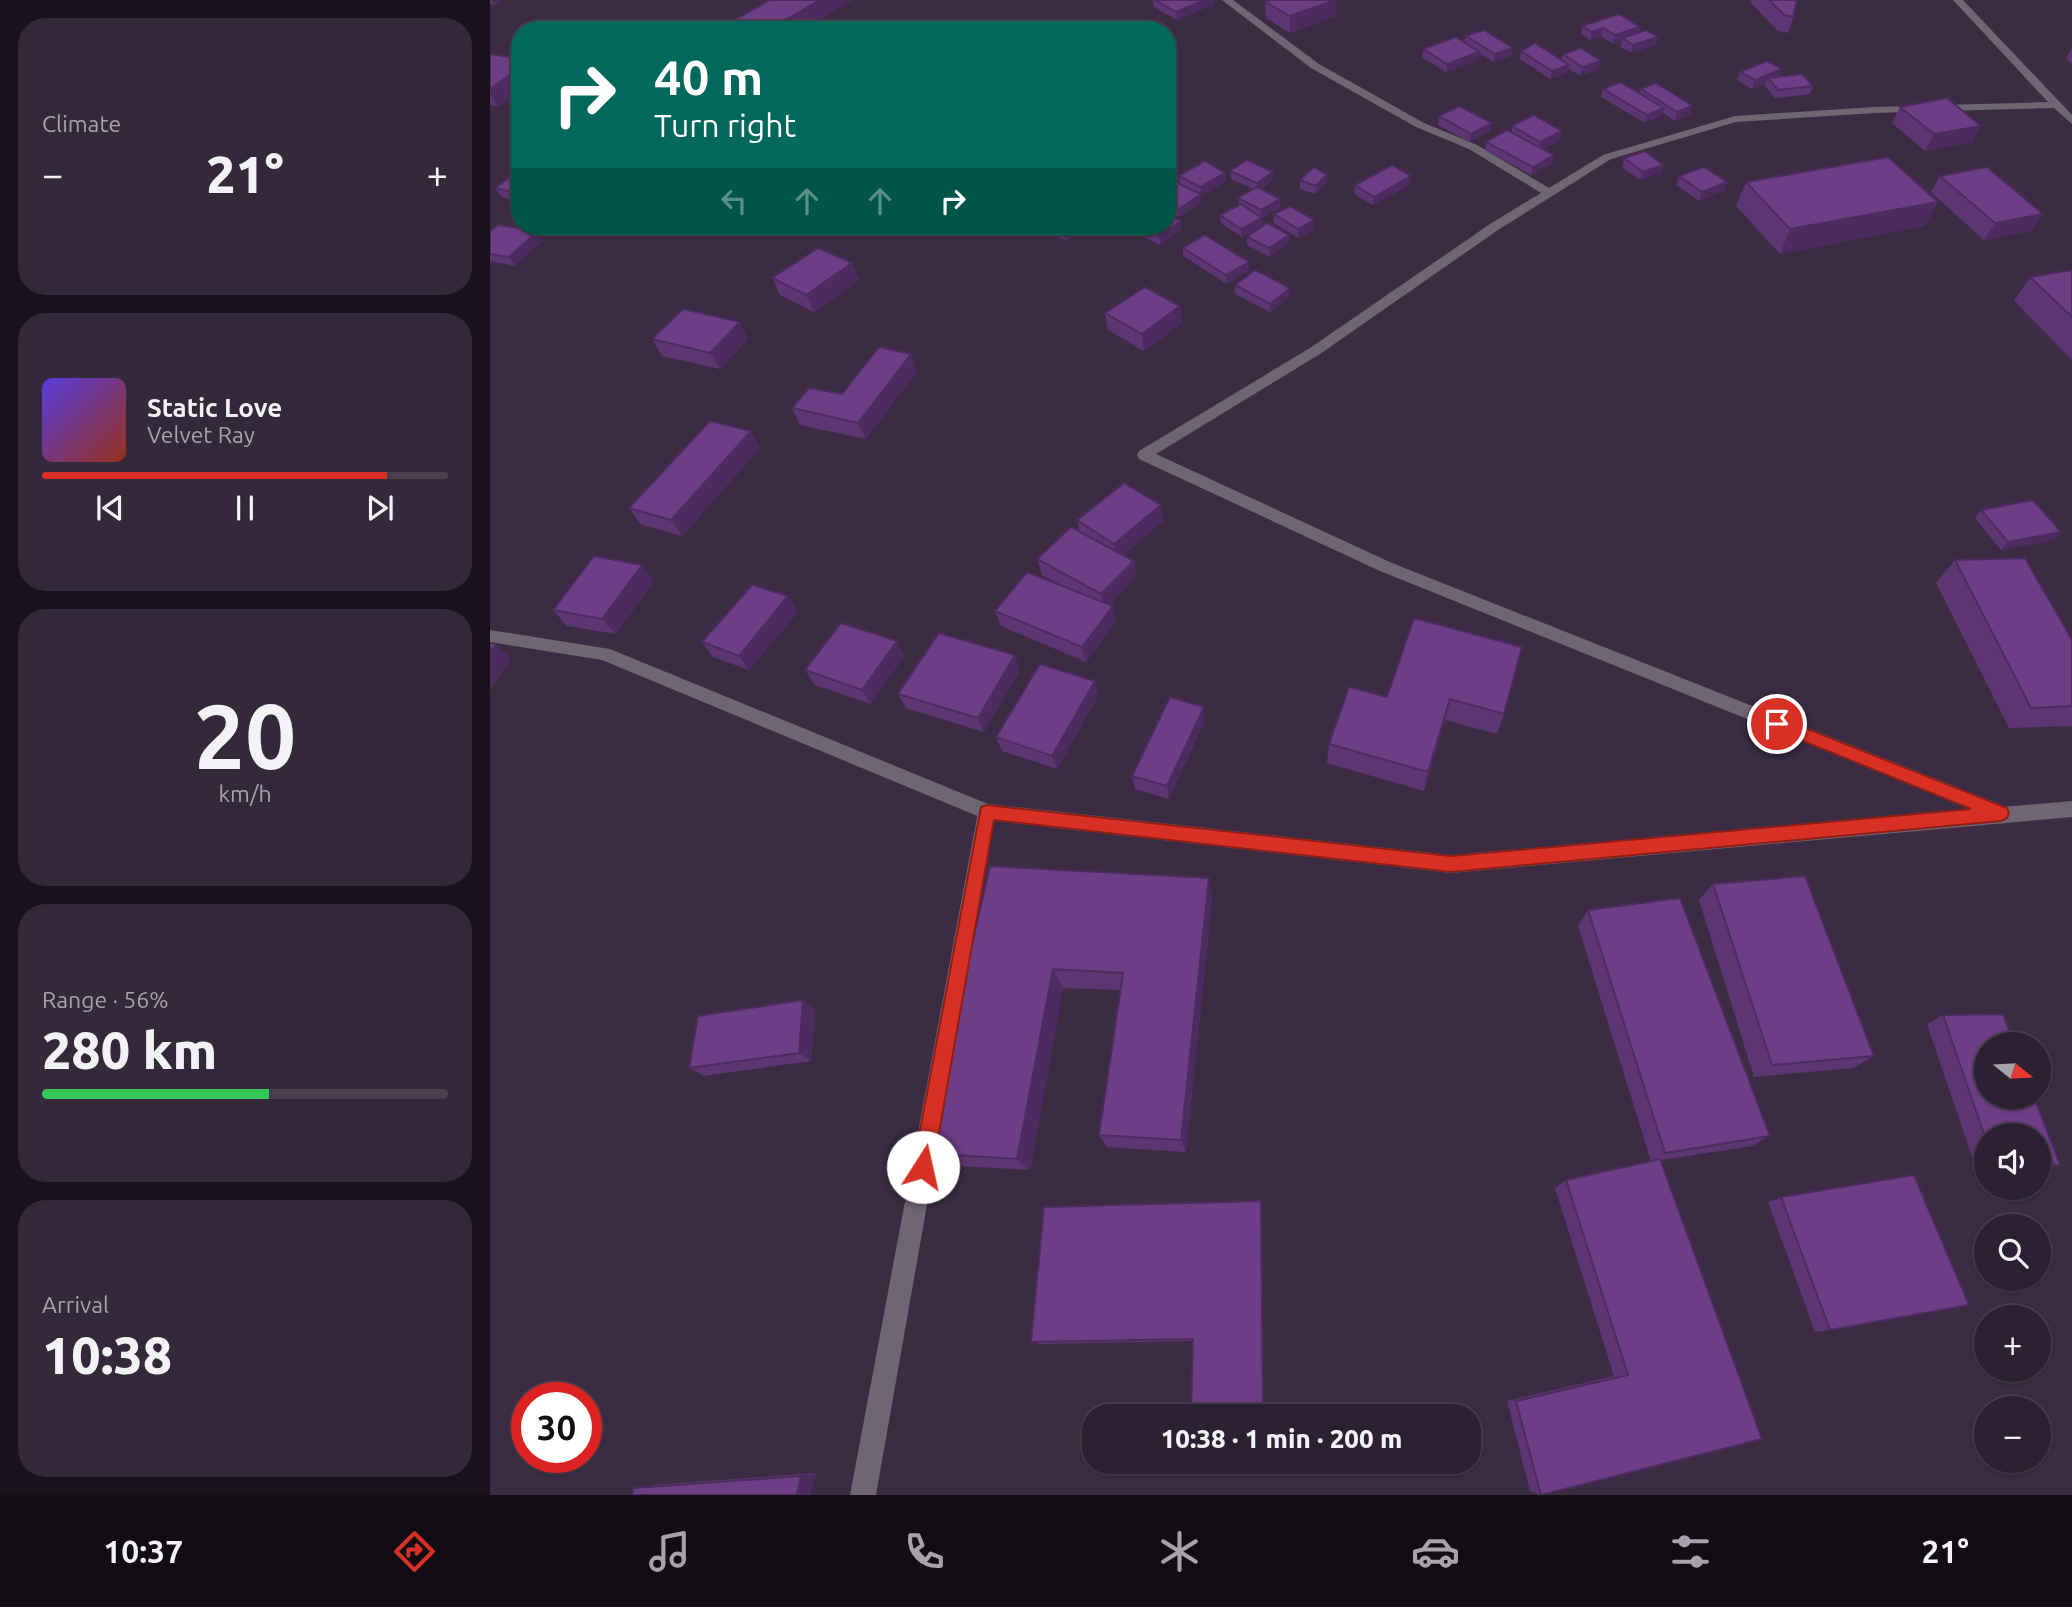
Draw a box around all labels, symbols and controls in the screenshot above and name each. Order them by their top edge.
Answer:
icon: right [539,49,630,140]
text: 40 m [654,49,763,104]
text: Turn right [654,107,796,143]
text: Climate [42,111,121,136]
text: 21° [206,145,284,203]
text: − [42,153,63,195]
text: + [427,153,448,195]
icon: left [715,182,753,220]
icon: ahead [788,182,826,220]
icon: ahead [861,182,899,220]
icon: right [934,182,972,220]
text: Static Love [147,393,282,422]
text: Velvet Ray [147,422,255,447]
icon: previous [91,489,129,527]
icon: pause [226,489,264,527]
icon: next [361,489,399,527]
text: 20 [194,684,296,786]
pin [1747,694,1807,754]
icon: arrive [1758,705,1796,743]
text: km/h [218,781,272,806]
text: Range · 56% [42,987,169,1012]
text: 280 km [42,1021,217,1079]
north arrow [1974,1032,2051,1110]
map controls [1974,1032,2051,1473]
button: sound [1974,1123,2051,1200]
position arrow [886,1130,960,1204]
button: search [1974,1214,2051,1291]
text: Arrival [42,1292,109,1317]
button: + [1974,1305,2051,1382]
text: 10:38 [42,1326,172,1384]
speed limit sign: 30 [511,1382,602,1473]
button: − [1974,1396,2051,1473]
text: 10:38 · 1 min · 200 m [1161,1424,1402,1453]
icon: directions [390,1527,439,1576]
icon: music [645,1527,694,1576]
icon: phone [900,1527,949,1576]
icon: climate [1155,1527,1204,1576]
icon: car [1411,1527,1460,1576]
icon: filters [1666,1527,1715,1576]
text: 10:37 [103,1533,183,1569]
text: 21° [1921,1533,1969,1569]

